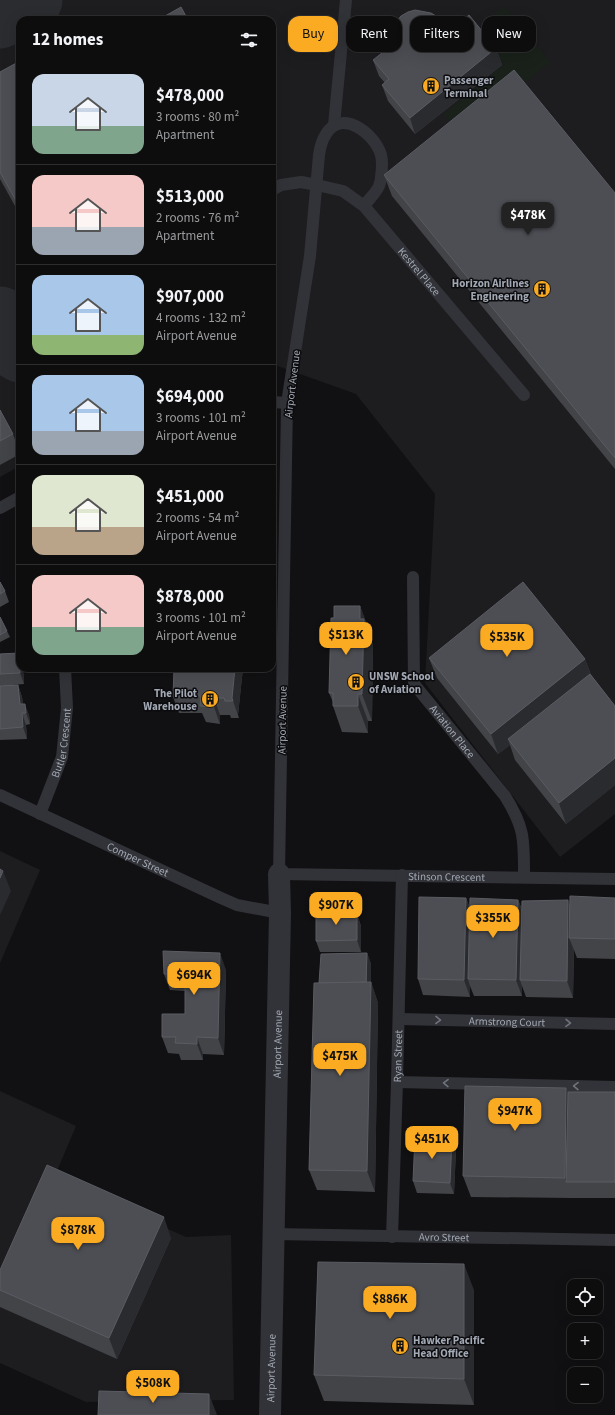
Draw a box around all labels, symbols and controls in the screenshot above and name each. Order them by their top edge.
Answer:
chip: Buy [288,16,338,52]
chip: Rent [346,16,402,52]
chip: Filters [410,16,474,52]
chip: New [482,16,536,52]
text: 12 homes [32,28,103,52]
icon: filters [238,29,260,51]
place label: Passenger Terminal [444,73,494,101]
building icon: Passenger Terminal [421,76,441,96]
text: $478,000 [156,84,224,108]
icon: home [64,90,112,138]
text: 3 rooms · 80 m² [156,108,239,126]
text: Apartment [156,126,214,144]
text: $513,000 [156,185,224,209]
icon: home [64,191,112,239]
pin: $478K [500,202,556,236]
text: $478K [510,206,546,224]
text: 2 rooms · 76 m² [156,209,239,227]
text: Apartment [156,227,214,245]
street label: Kestrel Place [394,244,444,299]
place label: Horizon Airlines Engineering [452,276,529,304]
building icon: Horizon Airlines Engineering [532,279,552,299]
text: $907,000 [156,285,224,309]
icon: home [64,291,112,339]
text: 4 rooms · 132 m² [156,309,246,327]
text: Airport Avenue [156,327,237,345]
street label: Airport Avenue [281,349,304,419]
text: $694,000 [156,385,224,409]
icon: home [64,391,112,439]
text: 3 rooms · 101 m² [156,409,246,427]
text: Airport Avenue [156,427,237,445]
text: $451,000 [156,485,224,509]
icon: home [64,491,112,539]
text: 2 rooms · 54 m² [156,509,239,527]
text: Airport Avenue [156,527,237,545]
text: $878,000 [156,585,224,609]
icon: home [64,591,112,639]
text: 3 rooms · 101 m² [156,609,246,627]
pin: $513K [318,622,374,656]
pin: $535K [479,624,535,658]
text: $513K [328,626,364,644]
text: Airport Avenue [156,627,237,645]
text: $535K [489,628,525,646]
place label: UNSW School of Aviation [369,669,435,697]
building icon: UNSW School of Aviation [346,672,366,692]
street label: Airport Avenue [274,685,291,754]
place label: The Pilot Warehouse [143,686,198,714]
building icon: The Pilot Warehouse [200,689,220,709]
street label: Aviation Place [426,702,479,762]
street label: Butler Crescent [48,707,75,780]
street label: Comper Street [104,839,171,881]
street label: Stinson Crescent [408,869,485,885]
pin: $907K [308,892,364,926]
text: $907K [318,896,354,914]
pin: $355K [465,905,521,939]
text: $355K [475,909,511,927]
pin: $694K [166,962,222,996]
text: $694K [176,966,212,984]
street label: Airport Avenue [270,1009,286,1078]
street label: Armstrong Court [469,1014,546,1030]
one-way arrow [435,1016,441,1024]
one-way arrow [565,1019,571,1027]
street label: Ryan Street [390,1029,406,1083]
pin: $475K [312,1043,368,1077]
text: $475K [322,1047,358,1065]
one-way arrow [443,1079,449,1087]
one-way arrow [573,1082,579,1091]
pin: $947K [487,1098,543,1132]
text: $947K [497,1102,533,1120]
pin: $451K [404,1126,460,1160]
text: $451K [414,1130,450,1148]
pin: $878K [50,1217,106,1251]
text: $878K [60,1221,96,1239]
street label: Avro Street [419,1230,470,1245]
map controls [567,1279,603,1403]
button: locate [567,1279,603,1315]
pin: $886K [362,1286,418,1320]
text: $886K [372,1290,408,1308]
button: + [567,1323,603,1359]
street label: Airport Avenue [263,1333,280,1402]
place label: Hawker Pacific Head Office [413,1333,485,1361]
building icon: Hawker Pacific Head Office [390,1336,410,1356]
button: − [567,1367,603,1403]
pin: $508K [125,1370,181,1404]
text: $508K [135,1374,171,1392]

